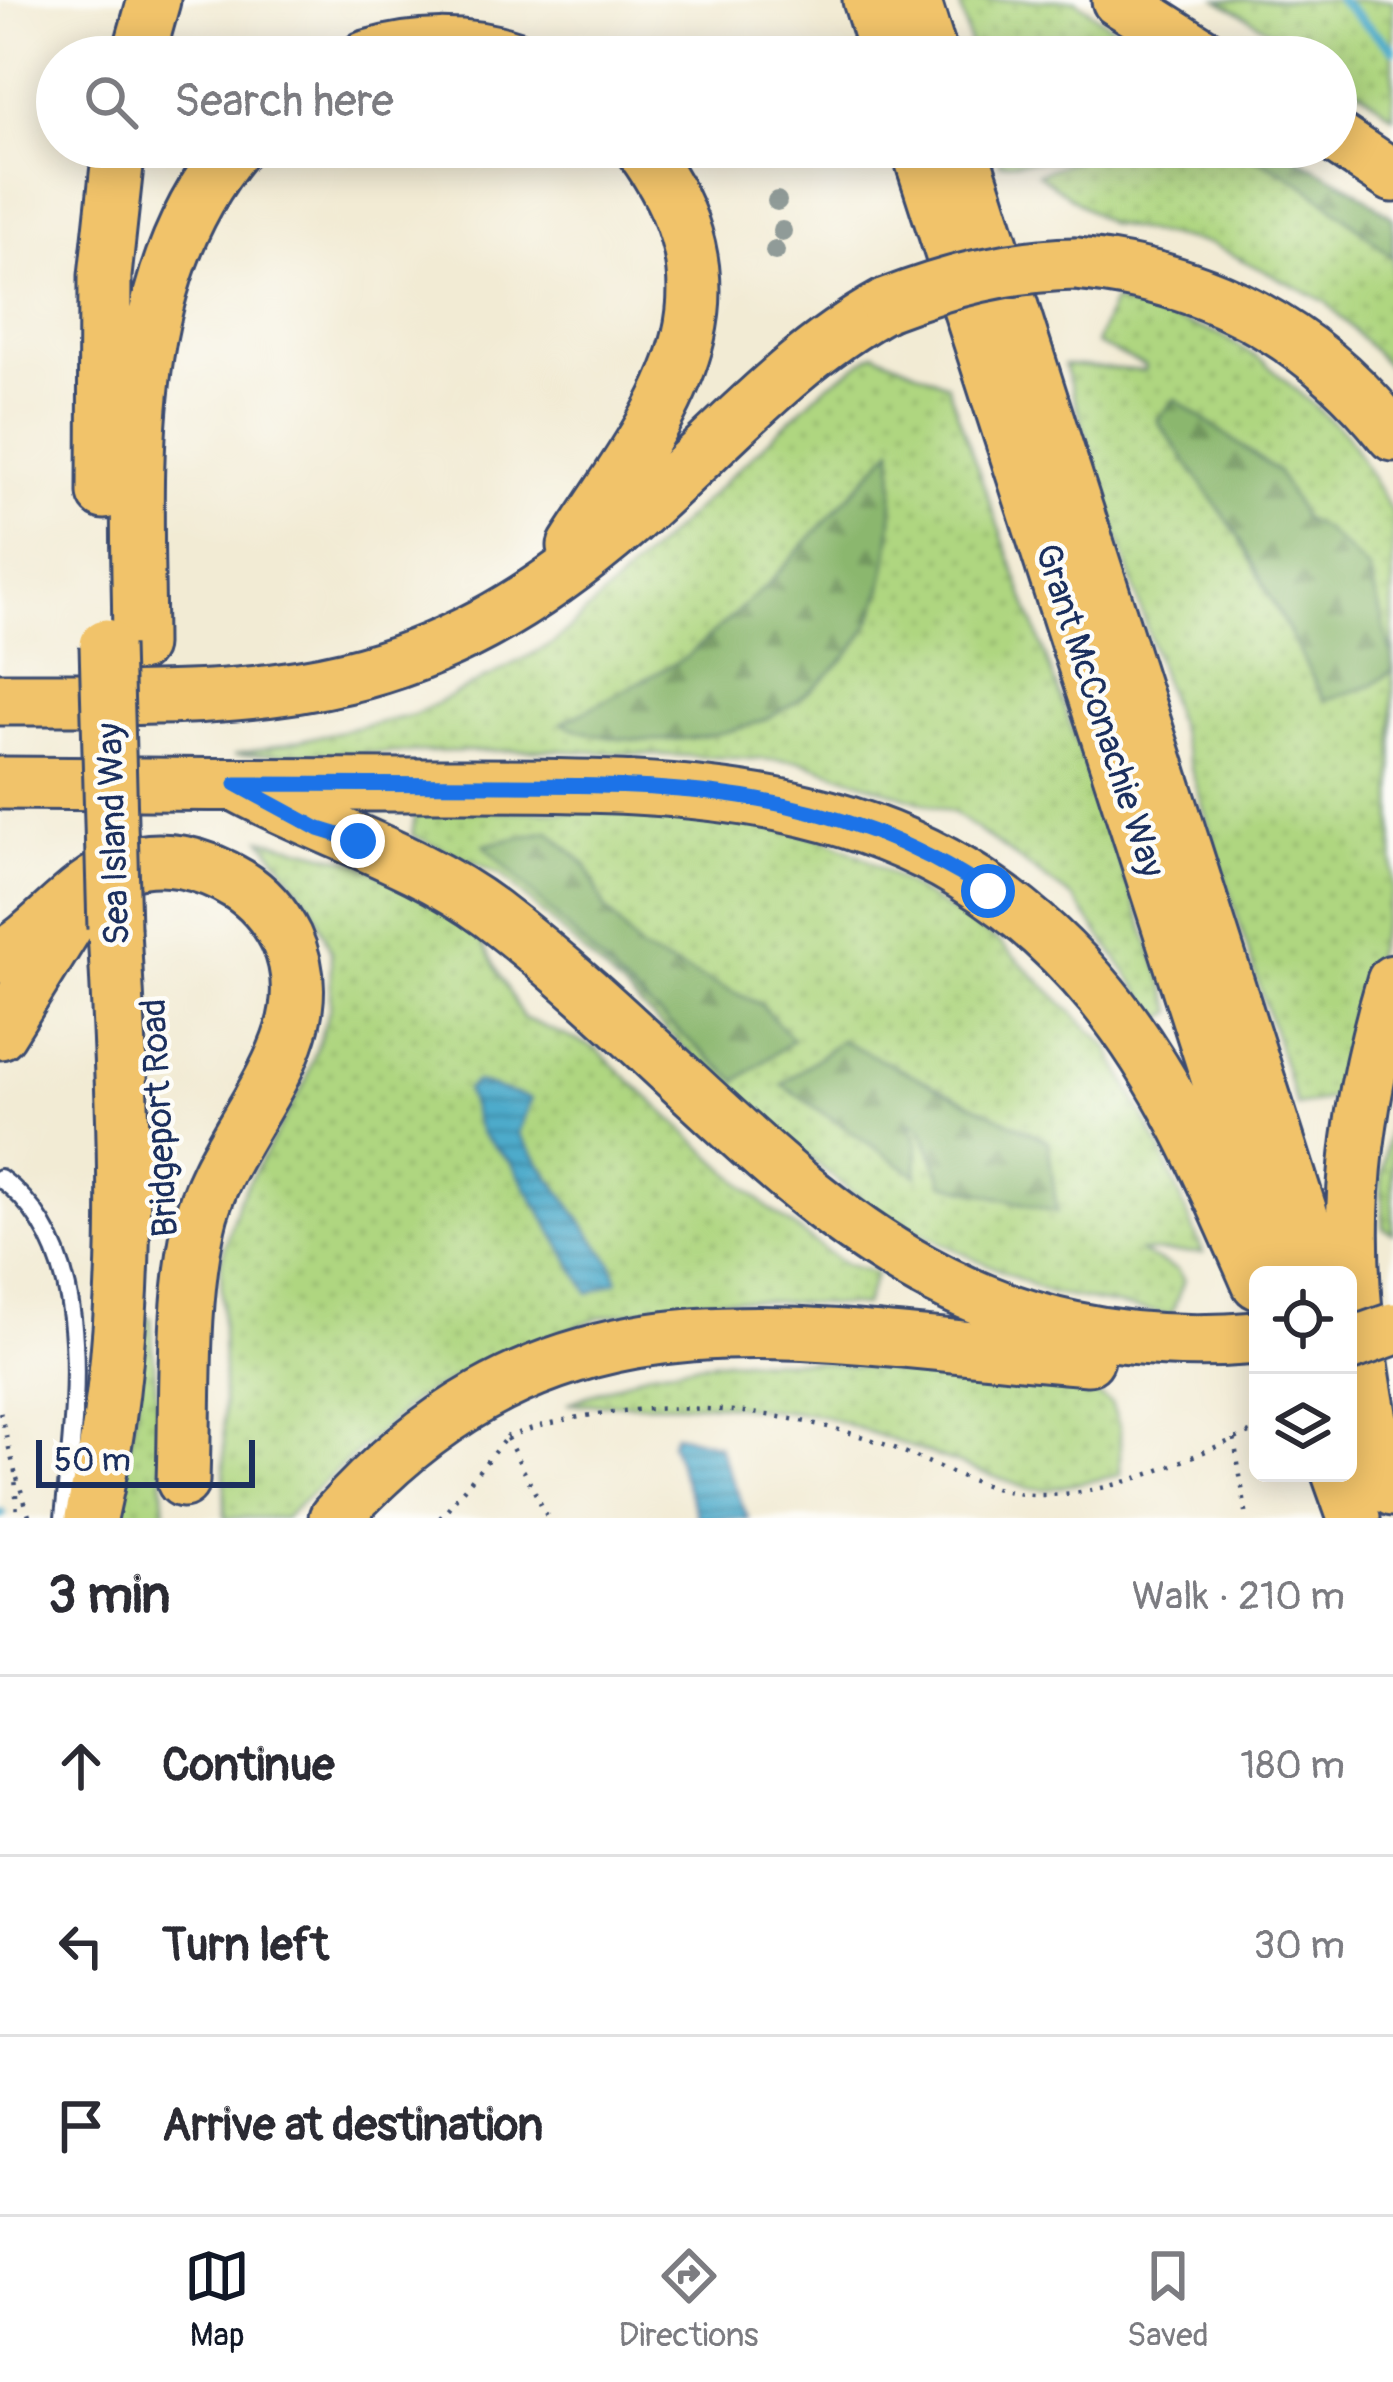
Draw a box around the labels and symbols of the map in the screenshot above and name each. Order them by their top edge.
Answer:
street label: Grant McConachie Way [1024,538,1175,883]
street label: Sea Island Way [87,722,140,946]
route end [331,814,385,868]
route start [961,864,1015,918]
street label: Bridgeport Road [131,997,188,1238]
scale bar [36,1434,255,1487]

